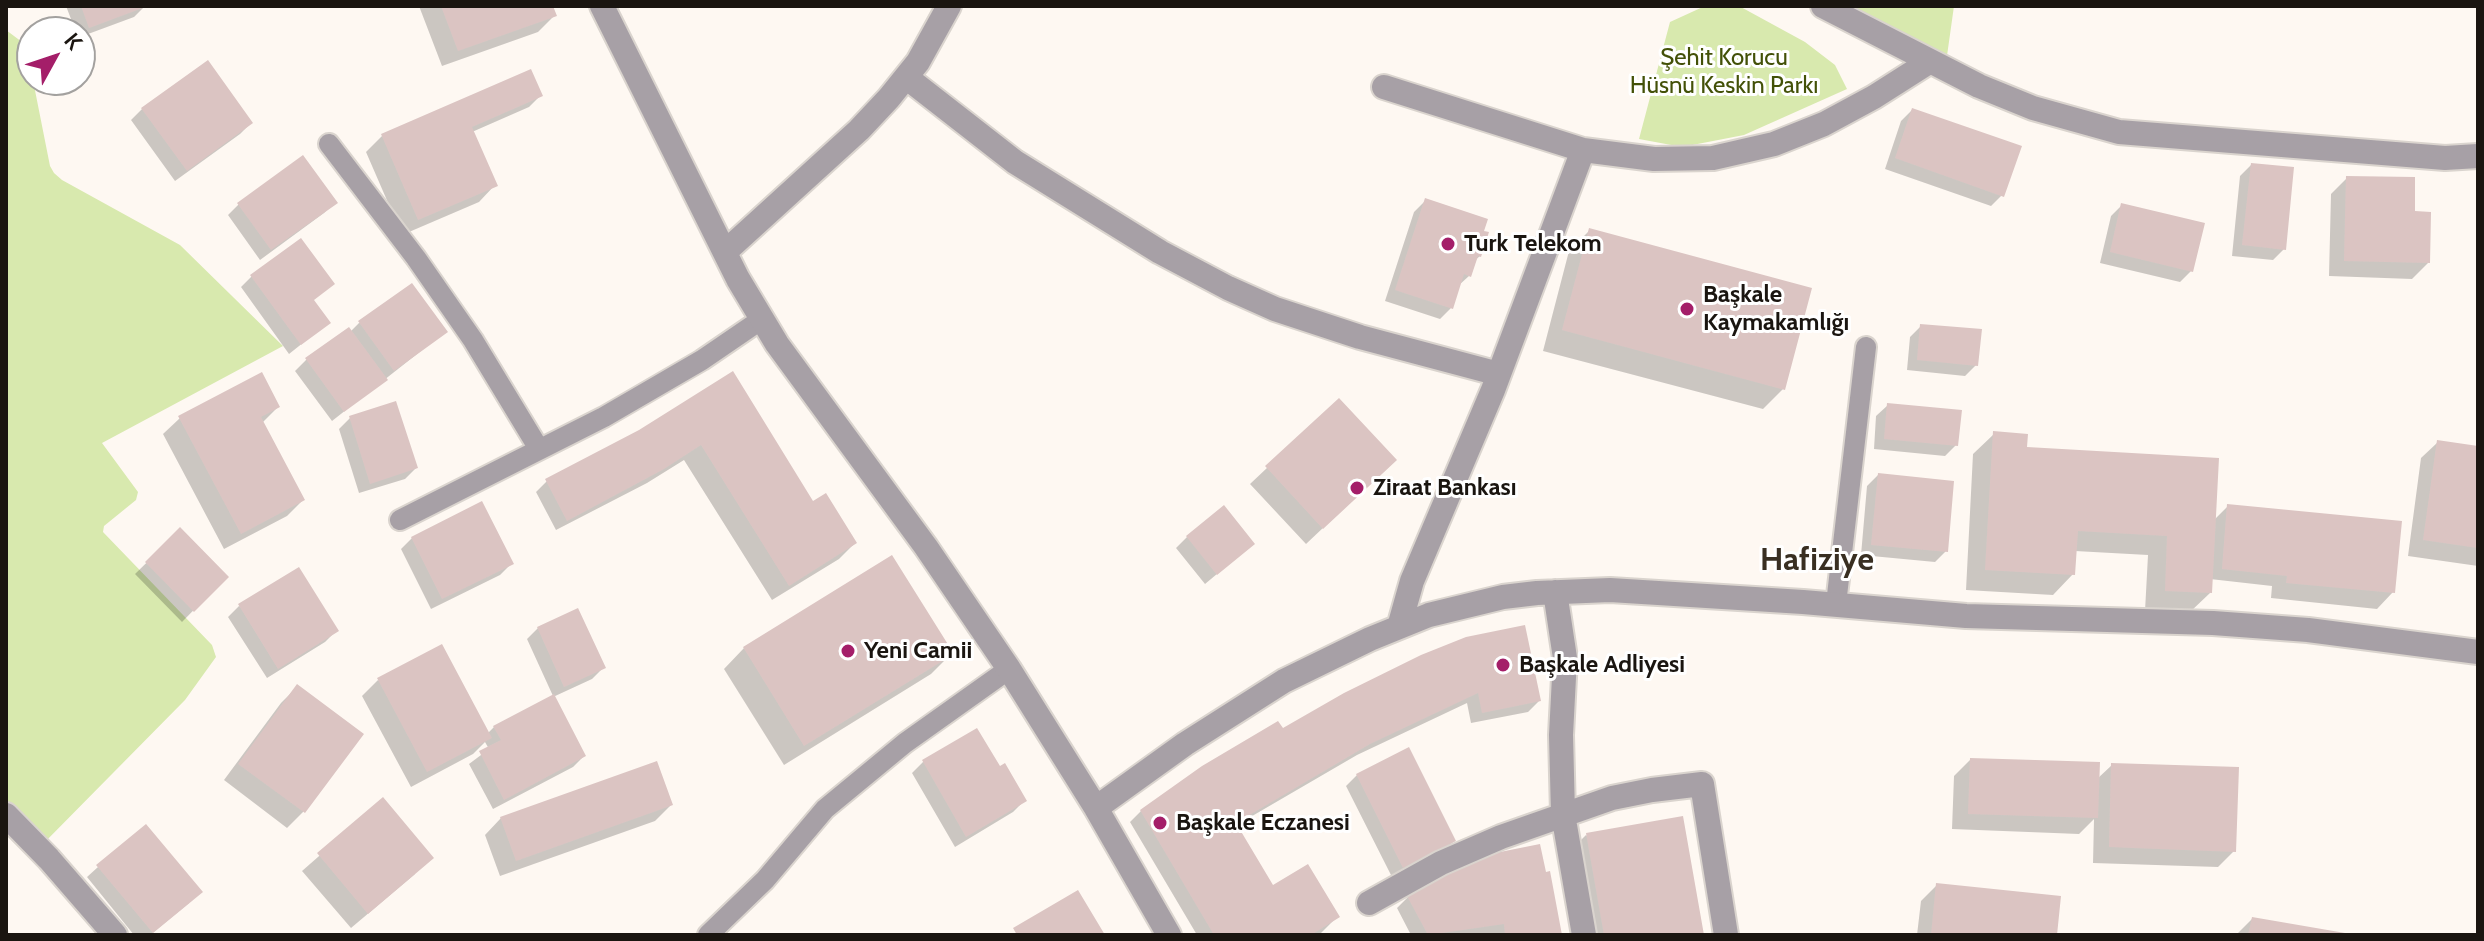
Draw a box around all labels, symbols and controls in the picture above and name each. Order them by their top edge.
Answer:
north arrow [16,16,96,96]
text: K [58,28,88,55]
park label: Şehit Korucu Hüsnü Keskin Parkı [1630,44,1818,100]
place label: Turk Telekom [1464,230,1602,258]
marker: Turk Telekom [1439,235,1457,253]
place label: Başkale Kaymakamlığı [1703,281,1849,337]
marker: Başkale Kaymakamlığı [1678,300,1696,318]
place label: Ziraat Bankası [1373,474,1516,502]
marker: Ziraat Bankası [1348,479,1366,497]
district label: Hafiziye [1760,542,1874,580]
place label: Yeni Camii [864,637,972,665]
marker: Yeni Camii [839,642,857,660]
place label: Başkale Adliyesi [1519,651,1685,679]
marker: Başkale Adliyesi [1494,656,1512,674]
place label: Başkale Eczanesi [1176,809,1350,837]
marker: Başkale Eczanesi [1151,814,1169,832]

